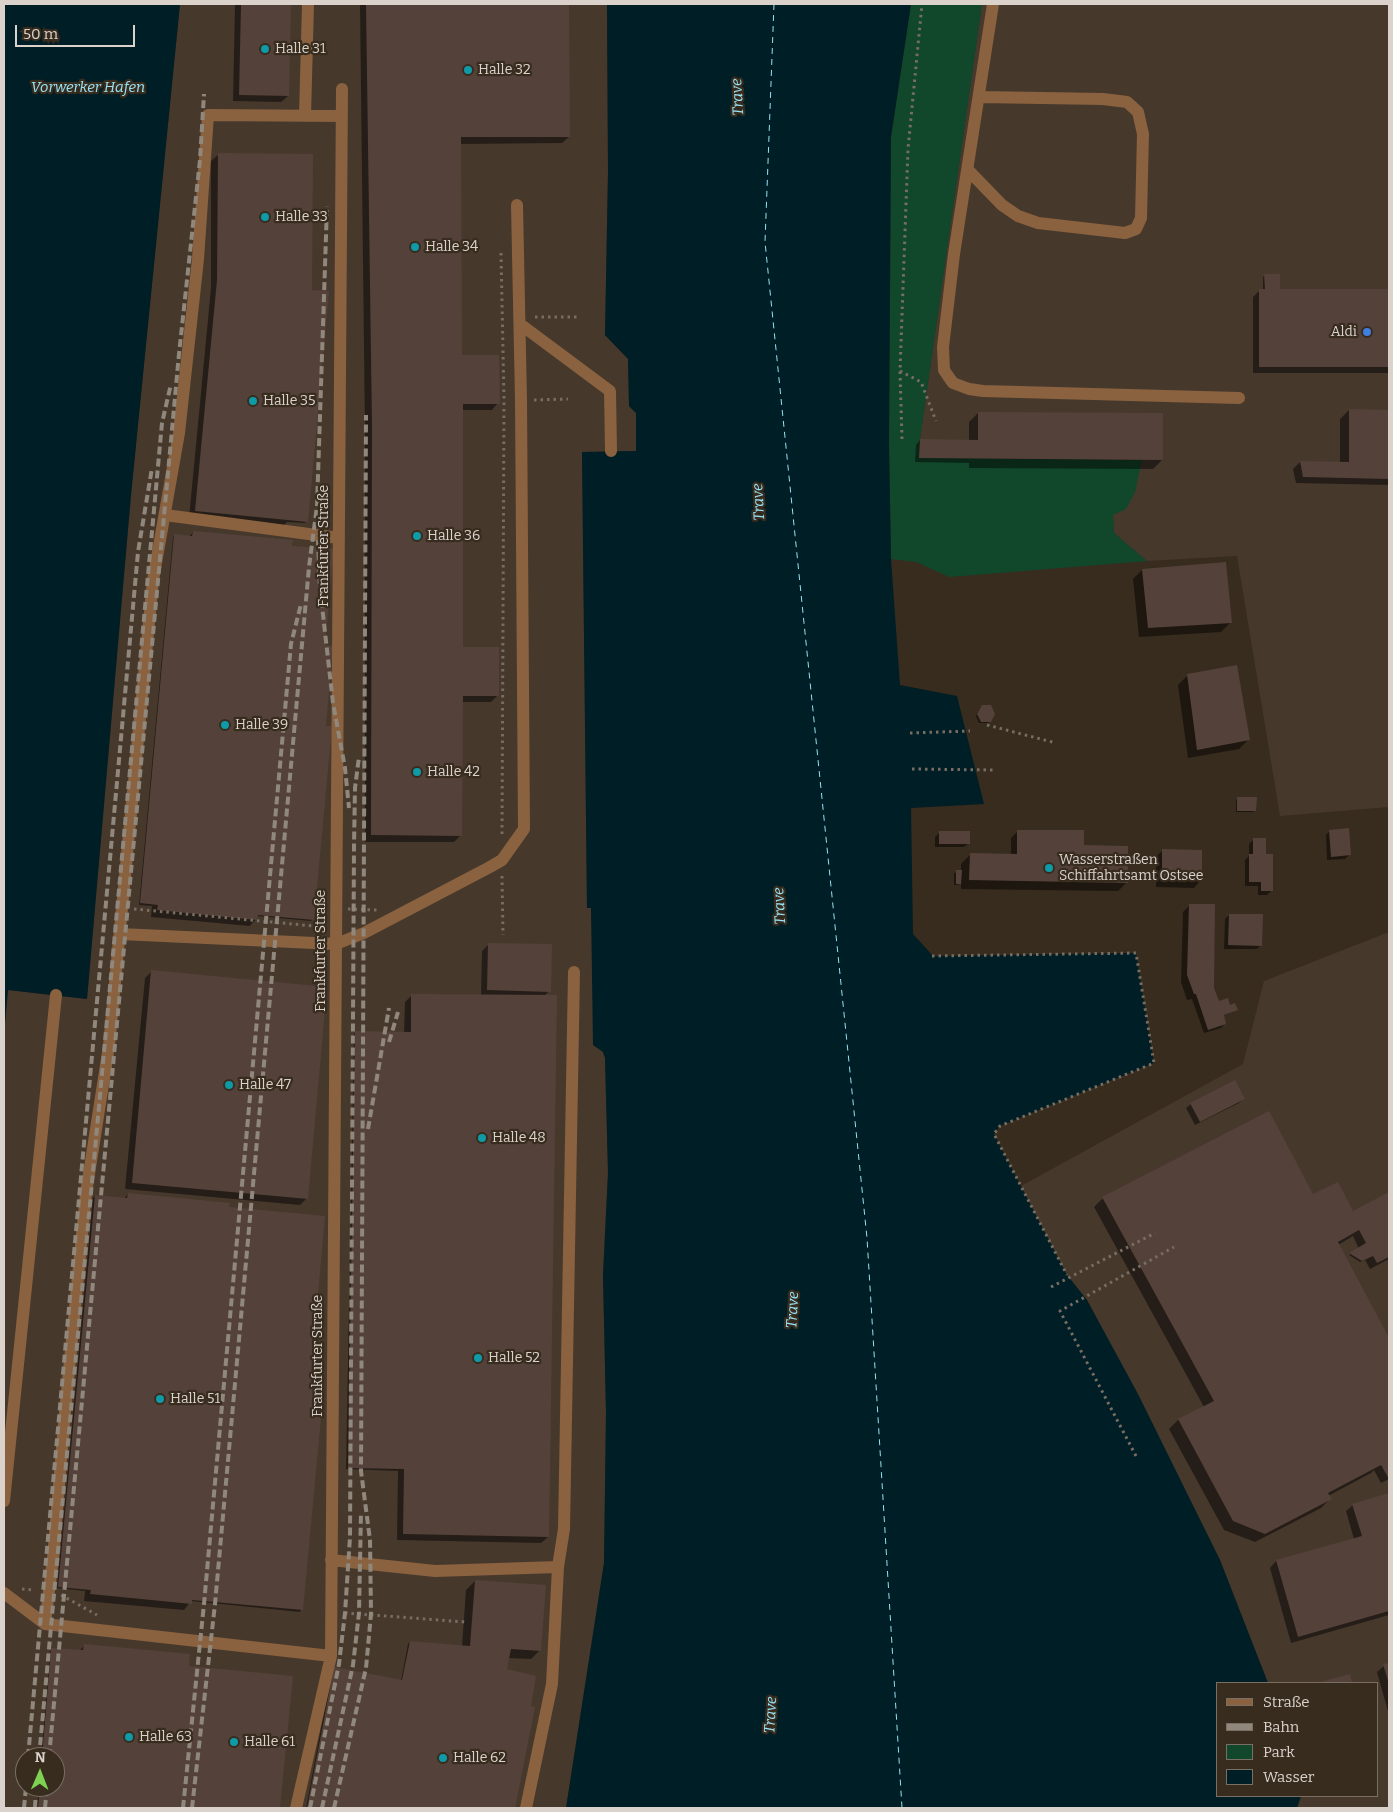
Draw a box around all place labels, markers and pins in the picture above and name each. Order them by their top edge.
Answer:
place label: Halle 31 [275,41,326,57]
marker: Halle 31 [259,43,271,55]
place label: Halle 32 [478,62,531,78]
marker: Halle 32 [462,64,474,76]
place label: Halle 33 [275,209,328,225]
marker: Halle 33 [259,211,271,223]
place label: Halle 34 [425,239,478,255]
marker: Halle 34 [409,241,421,253]
place label: Aldi [1331,324,1357,340]
marker: Aldi [1361,326,1373,338]
place label: Halle 35 [263,393,316,409]
marker: Halle 35 [247,395,259,407]
place label: Halle 36 [427,528,480,544]
marker: Halle 36 [411,530,423,542]
place label: Halle 39 [235,717,288,733]
marker: Halle 39 [219,719,231,731]
place label: Halle 42 [427,764,480,780]
marker: Halle 42 [411,766,423,778]
place label: Wasserstraßen Schiffahrtsamt Ostsee [1059,852,1203,884]
marker: Wasserstraßen Schiffahrtsamt Ostsee [1043,862,1055,874]
place label: Halle 47 [239,1077,291,1093]
marker: Halle 47 [223,1079,235,1091]
place label: Halle 48 [492,1130,546,1146]
marker: Halle 48 [476,1132,488,1144]
place label: Halle 52 [488,1350,540,1366]
marker: Halle 52 [472,1352,484,1364]
place label: Halle 51 [170,1391,220,1407]
marker: Halle 51 [154,1393,166,1405]
place label: Halle 63 [139,1729,192,1745]
marker: Halle 63 [123,1731,135,1743]
place label: Halle 61 [244,1734,295,1750]
marker: Halle 61 [228,1736,240,1748]
place label: Halle 62 [453,1750,506,1766]
marker: Halle 62 [437,1752,449,1764]

